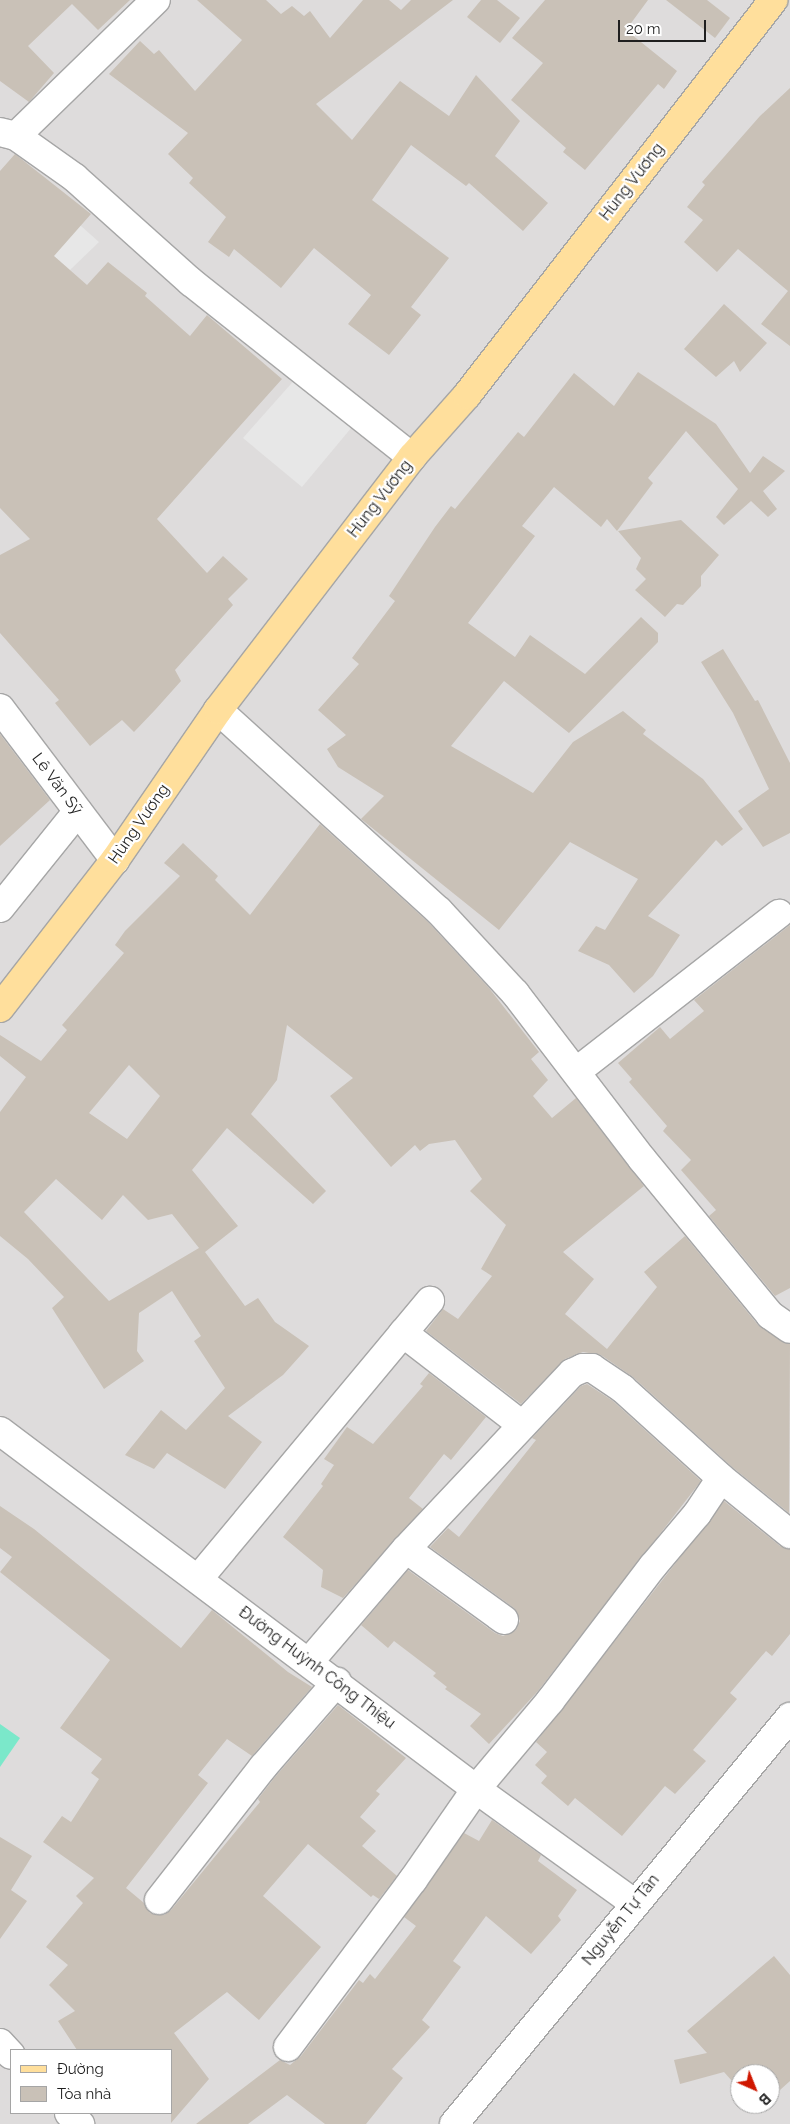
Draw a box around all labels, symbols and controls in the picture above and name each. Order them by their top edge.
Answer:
scale bar [620,10,708,42]
text: 20 m [626,20,661,38]
street label: Hùng Vương [596,139,668,225]
street label: Hùng Vương [344,456,416,542]
street label: Lê Văn Sỹ [27,749,87,819]
street label: Hùng Vương [104,780,174,868]
street label: Đường Huỳnh Công Thiệu [235,1603,399,1733]
street label: Nguyễn Tự Tân [578,1870,664,1970]
legend [10,2049,172,2114]
text: Đường [57,2060,104,2078]
north arrow [730,2064,780,2114]
text: Tòa nhà [57,2085,111,2103]
text: B [756,2090,774,2108]

